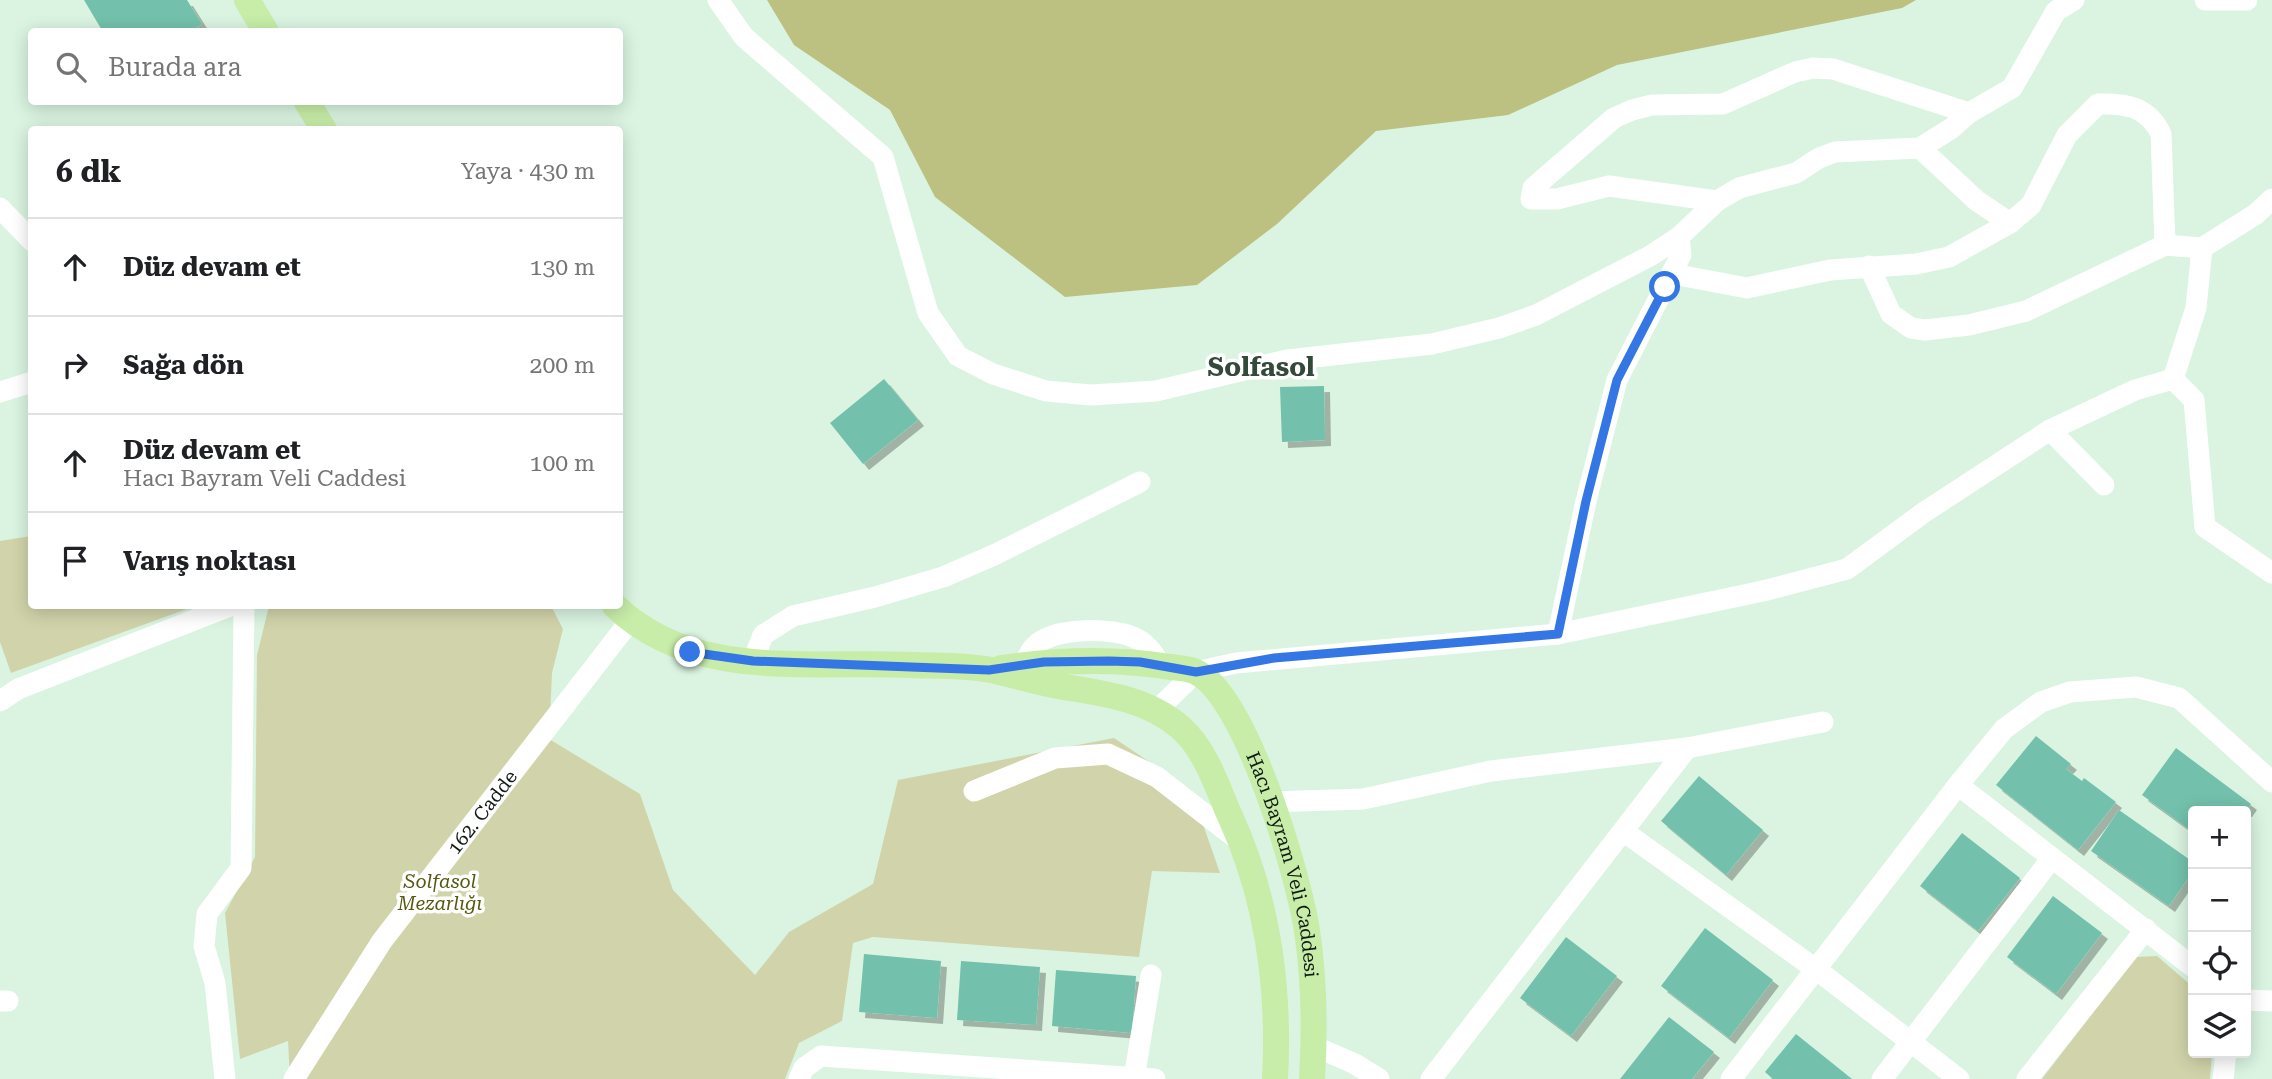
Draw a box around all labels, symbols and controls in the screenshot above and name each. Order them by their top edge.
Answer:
search box [28,28,623,105]
icon: search [52,48,90,86]
text: Burada ara [108,52,242,82]
text: 6 dk [56,154,121,189]
text: Yaya · 430 m [461,158,595,185]
icon: ahead [56,248,94,286]
text: Düz devam et [123,252,301,282]
text: 130 m [530,254,595,281]
route start [1649,271,1680,302]
icon: right [56,346,94,384]
text: Sağa dön [123,350,244,380]
text: 200 m [530,352,595,379]
district label: Solfasol [1208,352,1315,382]
text: Düz devam et [123,435,301,465]
icon: ahead [56,444,94,482]
text: 100 m [530,450,595,477]
text: Hacı Bayram Veli Caddesi [123,465,406,492]
icon: arrive [56,542,94,580]
text: Varış noktası [123,546,296,576]
route end [674,636,705,667]
street label: Hacı Bayram Veli Caddesi [1241,748,1323,978]
street label: 162. Cadde [443,766,522,859]
map controls [2188,806,2251,1058]
button: + [2188,806,2251,869]
button: − [2188,869,2251,932]
park label: Solfasol Mezarlığı [397,870,482,915]
button: locate [2188,932,2251,995]
button: layers [2188,995,2251,1058]

